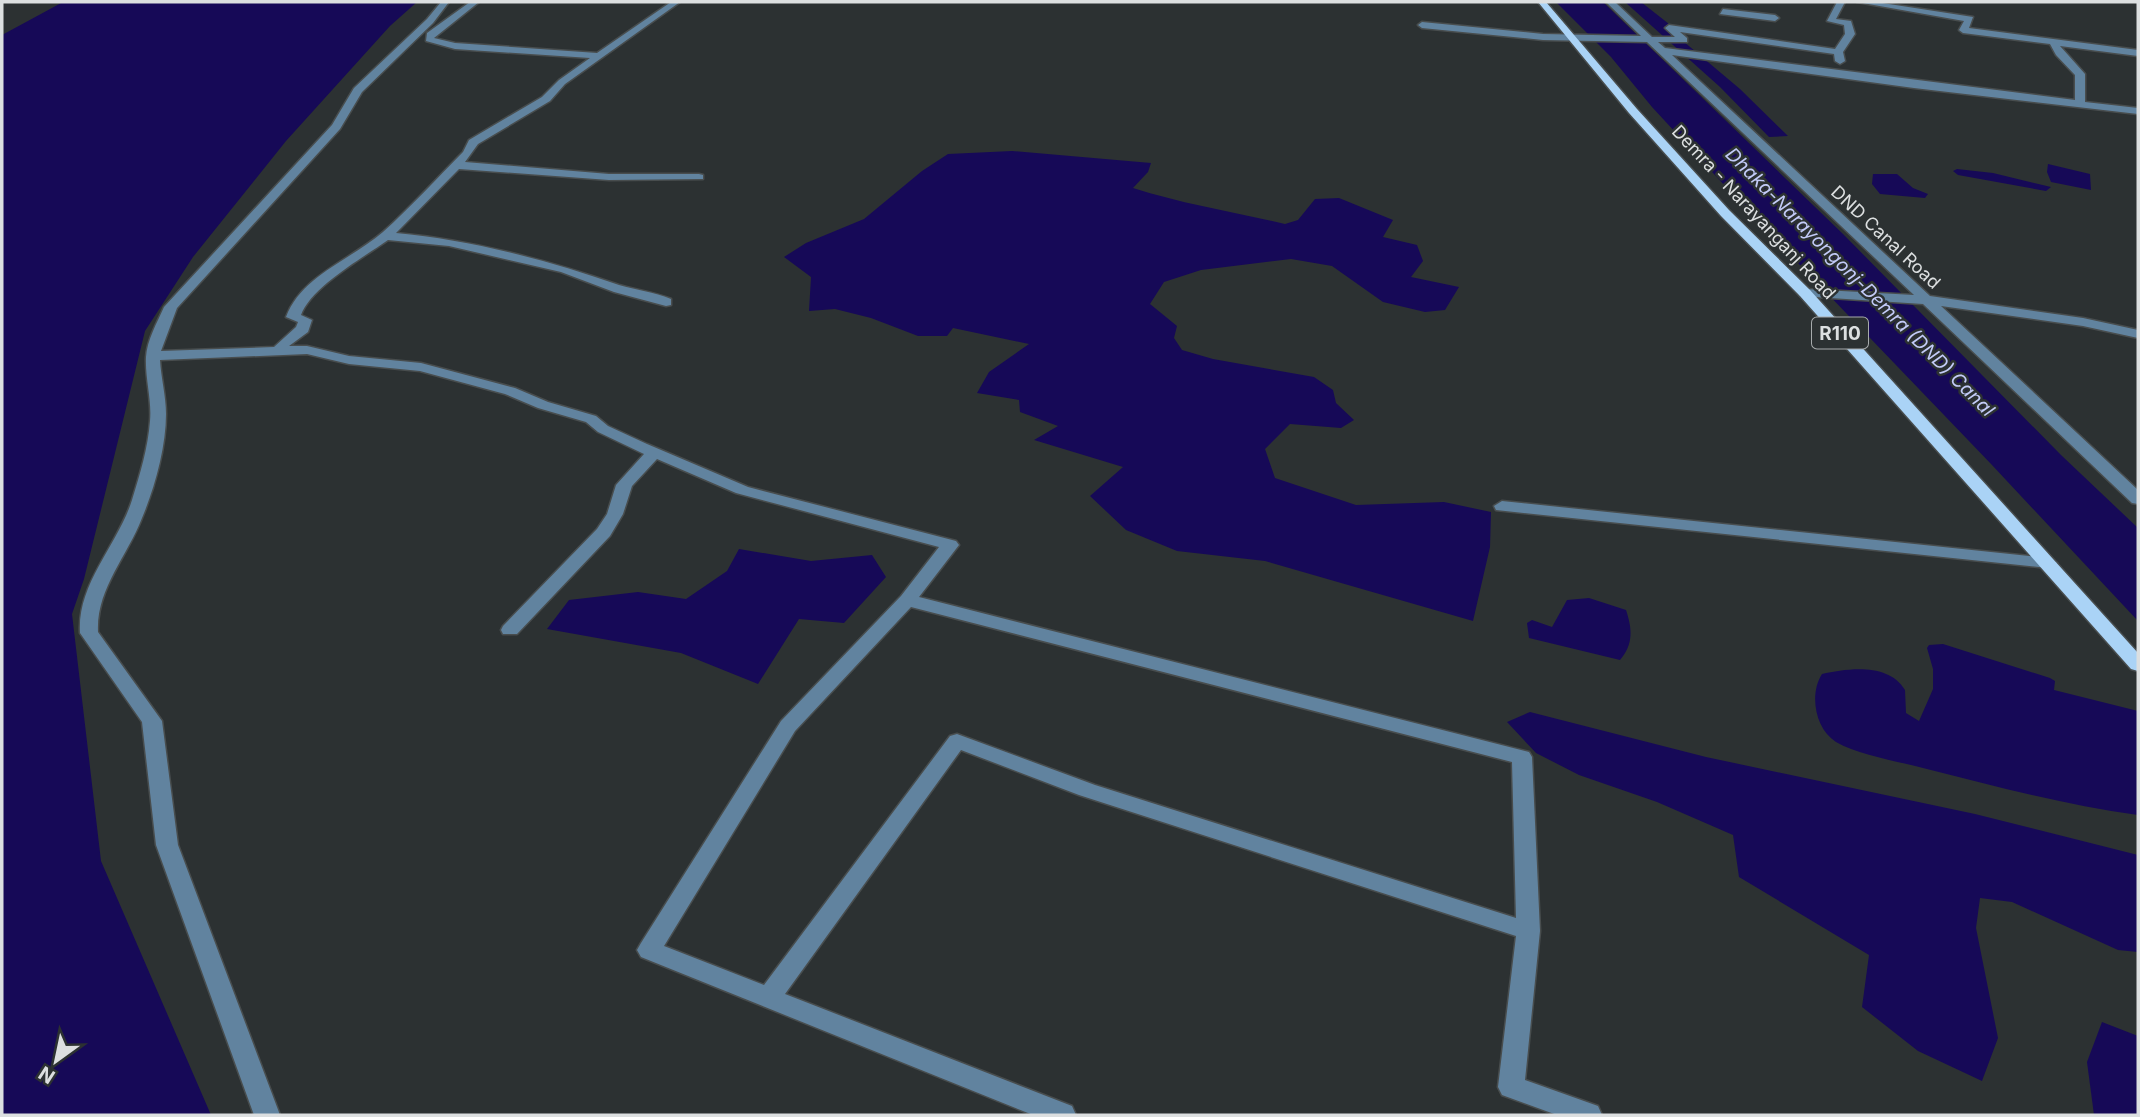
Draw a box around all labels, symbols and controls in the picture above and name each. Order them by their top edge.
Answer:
street label: Demra - Narayanganj Road [1668,121,1840,303]
water label: Dhaka-Narayongonj-Demra (DND) Canal [1721,143,2000,422]
street label: DND Canal Road [1827,181,1945,293]
road number: R110 [1812,318,1868,348]
north arrow [21,1026,91,1096]
text: N [35,1061,59,1088]

